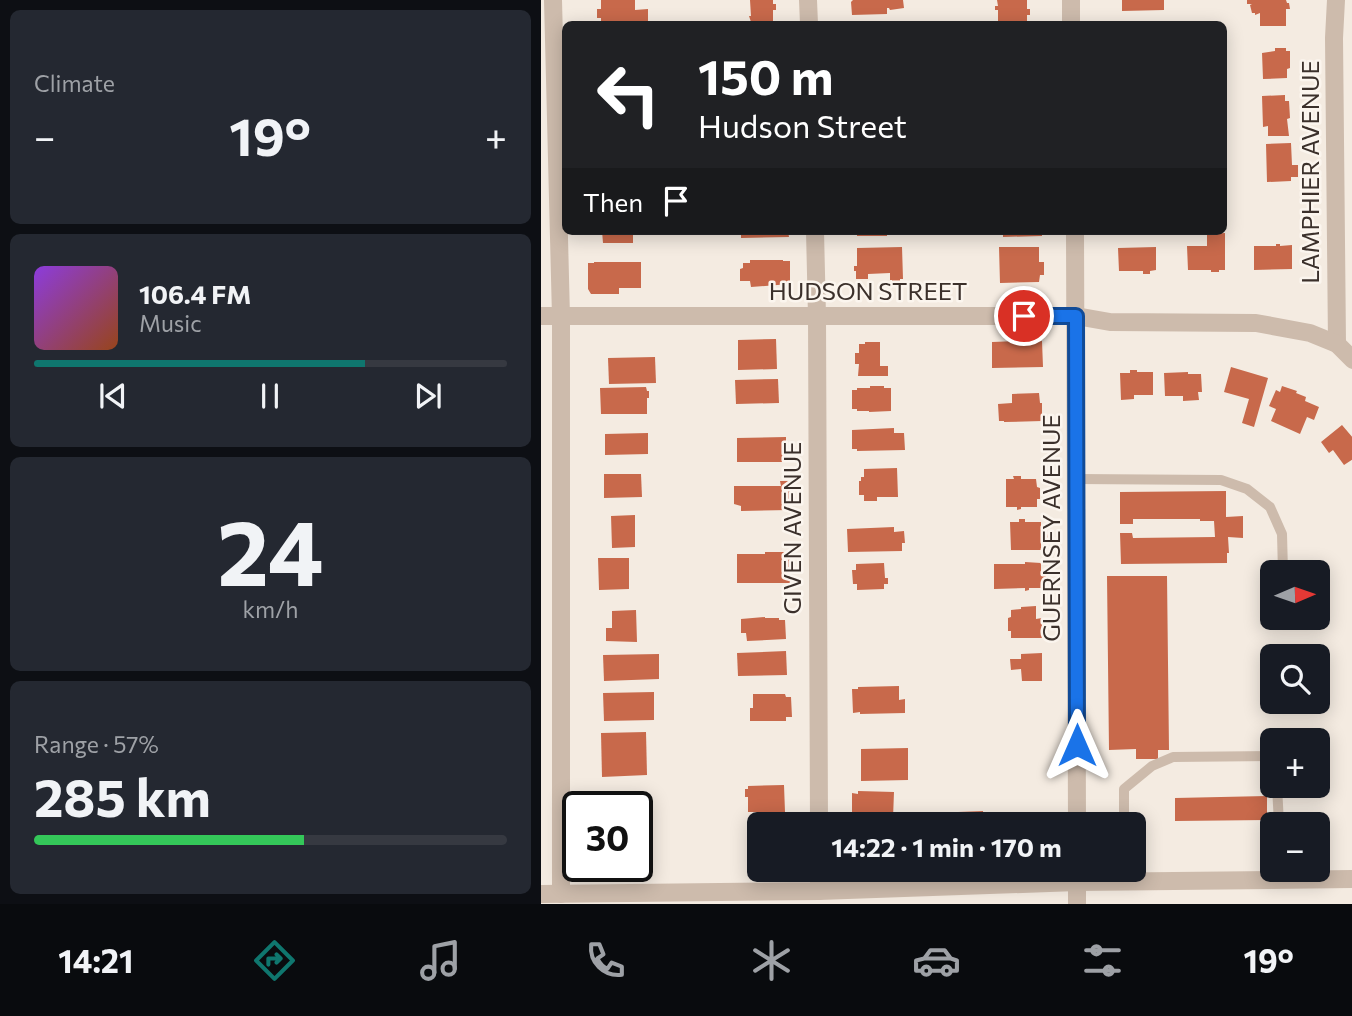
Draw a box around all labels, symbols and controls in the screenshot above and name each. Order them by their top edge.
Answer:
text: 150 m [698,45,833,105]
icon: left [583,49,674,140]
street label: LAMPHIER AVENUE [1295,60,1324,284]
text: Climate [34,69,115,97]
text: 19° [229,103,311,167]
text: Hudson Street [698,105,907,145]
text: − [34,112,56,159]
text: + [485,112,507,159]
icon: arrive [657,182,695,220]
text: Then [583,186,643,217]
street label: HUDSON STREET [769,276,967,305]
text: 106.4 FM [139,278,251,309]
pin [994,286,1054,346]
icon: arrive [1005,297,1043,335]
text: Music [139,309,202,337]
icon: previous [94,377,132,415]
icon: pause [251,377,289,415]
icon: next [409,377,447,415]
street label: GUERNSEY AVENUE [1036,414,1065,642]
street label: GIVEN AVENUE [777,441,806,615]
text: 24 [217,493,324,605]
north arrow [1260,560,1330,630]
map controls [1260,560,1330,882]
text: km/h [243,595,298,623]
button: search [1260,644,1330,714]
position arrow [1040,708,1114,782]
button: + [1260,728,1330,798]
text: Range · 57% [34,730,159,758]
text: 285 km [34,764,211,828]
speed limit sign: 30 [562,791,653,882]
button: − [1260,812,1330,882]
text: 14:22 · 1 min · 170 m [831,831,1062,862]
icon: directions [250,936,299,985]
icon: music [416,936,465,985]
icon: phone [581,936,630,985]
icon: climate [747,936,796,985]
icon: car [912,936,961,985]
icon: filters [1078,936,1127,985]
text: 14:21 [58,940,134,980]
text: 19° [1243,940,1294,980]

